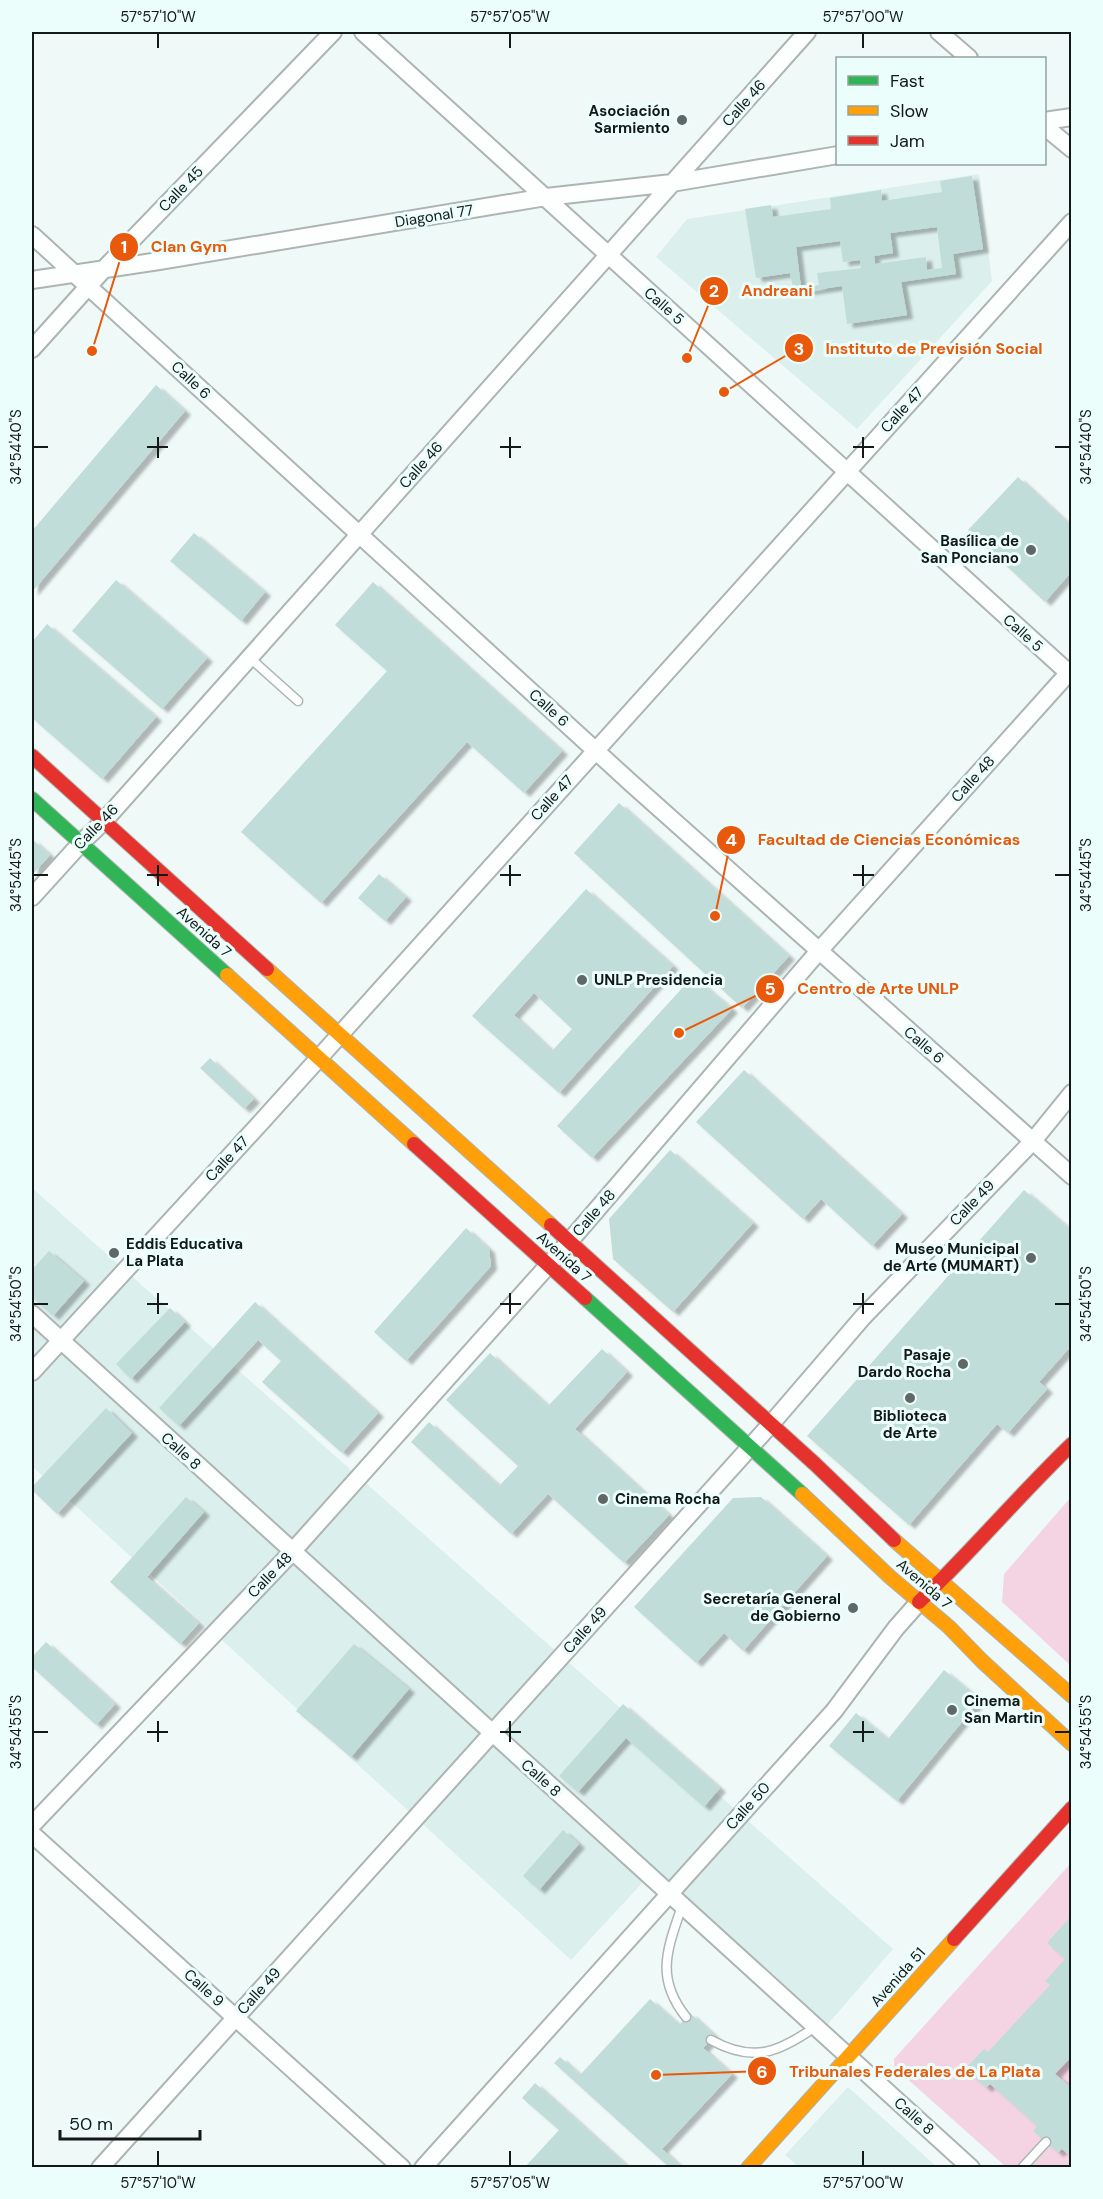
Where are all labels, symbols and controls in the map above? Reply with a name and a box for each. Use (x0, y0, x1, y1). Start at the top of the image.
text: 57°57'10"W (120, 7, 196, 27)
text: 57°57'05"W (470, 7, 550, 27)
text: 57°57'00"W (822, 7, 904, 27)
legend (836, 57, 1046, 165)
text: Fast (890, 69, 925, 93)
street label: Calle 46 (718, 75, 770, 131)
text: Slow (890, 99, 929, 123)
place label: Asociación Sarmiento (589, 101, 670, 138)
marker: Asociación Sarmiento (675, 113, 689, 127)
text: Jam (890, 129, 925, 153)
street label: Calle 45 (154, 162, 208, 216)
street label: Diagonal 77 (393, 200, 475, 232)
callout: Clan Gym (109, 230, 239, 264)
text: 1 (121, 235, 127, 259)
text: Clan Gym (151, 236, 227, 257)
callout: Andreani (699, 274, 825, 308)
text: 2 (709, 279, 719, 303)
text: Andreani (741, 280, 813, 301)
street label: Calle 5 (640, 283, 688, 329)
callout: Instituto de Previsión Social (784, 331, 1055, 365)
text: 3 (794, 337, 804, 361)
text: Instituto de Previsión Social (825, 338, 1043, 359)
street label: Calle 6 (167, 356, 215, 404)
street label: Calle 47 (876, 383, 928, 437)
text: 34°54'40"S (6, 409, 26, 485)
text: 34°54'40"S (1076, 409, 1096, 485)
street label: Calle 46 (395, 437, 447, 493)
place label: Basílica de San Ponciano (921, 531, 1019, 568)
marker: Basílica de San Ponciano (1024, 543, 1038, 557)
street label: Calle 5 (999, 610, 1047, 656)
street label: Calle 6 (525, 685, 573, 731)
street label: Calle 48 (947, 751, 999, 807)
street label: Calle 47 (526, 771, 578, 825)
street label: Calle 46 (69, 800, 123, 854)
callout: Facultad de Ciencias Económicas (716, 823, 1033, 857)
text: 4 (725, 828, 737, 852)
text: Facultad de Ciencias Económicas (758, 829, 1020, 850)
text: 34°54'45"S (6, 838, 26, 912)
text: 34°54'45"S (1076, 838, 1096, 912)
street label: Avenida 7 (172, 902, 236, 962)
place label: UNLP Presidencia (594, 970, 723, 990)
callout: Centro de Arte UNLP (755, 972, 971, 1006)
marker: UNLP Presidencia (575, 973, 589, 987)
text: 5 (764, 977, 776, 1001)
text: Centro de Arte UNLP (797, 978, 959, 999)
street label: Calle 6 (899, 1022, 949, 1068)
street label: Calle 47 (201, 1132, 253, 1186)
street label: Calle 49 (945, 1176, 999, 1230)
street label: Calle 48 (568, 1185, 620, 1241)
street label: Avenida 7 (532, 1227, 596, 1287)
place label: Eddis Educativa La Plata (126, 1234, 243, 1271)
place label: Museo Municipal de Arte (MUMART) (883, 1239, 1019, 1276)
marker: Eddis Educativa La Plata (107, 1246, 121, 1260)
marker: Museo Municipal de Arte (MUMART) (1024, 1251, 1038, 1265)
text: 34°54'50"S (6, 1266, 26, 1342)
text: 34°54'50"S (1076, 1266, 1096, 1342)
place label: Pasaje Dardo Rocha (858, 1345, 951, 1382)
marker: Pasaje Dardo Rocha (956, 1357, 970, 1371)
marker: Biblioteca de Arte (903, 1391, 917, 1405)
place label: Biblioteca de Arte (873, 1406, 947, 1443)
street label: Calle 8 (157, 1428, 205, 1474)
place label: Cinema Rocha (615, 1489, 720, 1509)
marker: Cinema Rocha (596, 1492, 610, 1506)
street label: Calle 48 (243, 1548, 297, 1602)
street label: Avenida 7 (892, 1554, 956, 1614)
place label: Secretaría General de Gobierno (703, 1589, 841, 1626)
marker: Secretaría General de Gobierno (846, 1601, 860, 1615)
street label: Calle 49 (559, 1602, 611, 1658)
place label: Cinema San Martin (964, 1691, 1043, 1728)
text: 34°54'55"S (6, 1694, 26, 1769)
text: 34°54'55"S (1076, 1694, 1096, 1769)
marker: Cinema San Martin (945, 1703, 959, 1717)
street label: Calle 8 (517, 1755, 565, 1801)
street label: Calle 50 (721, 1778, 775, 1834)
street label: Avenida 51 (866, 1943, 930, 2011)
street label: Calle 49 (233, 1963, 285, 2019)
street label: Calle 9 (180, 1965, 228, 2011)
callout: Tribunales Federales de La Plata (747, 2054, 1052, 2088)
text: 6 (756, 2060, 768, 2084)
text: Tribunales Federales de La Plata (789, 2061, 1041, 2082)
street label: Calle 8 (890, 2093, 938, 2139)
scale bar (60, 2103, 200, 2141)
text: 50 m (69, 2112, 113, 2136)
text: 57°57'10"W (120, 2173, 196, 2193)
text: 57°57'05"W (470, 2173, 550, 2193)
text: 57°57'00"W (822, 2173, 904, 2193)

